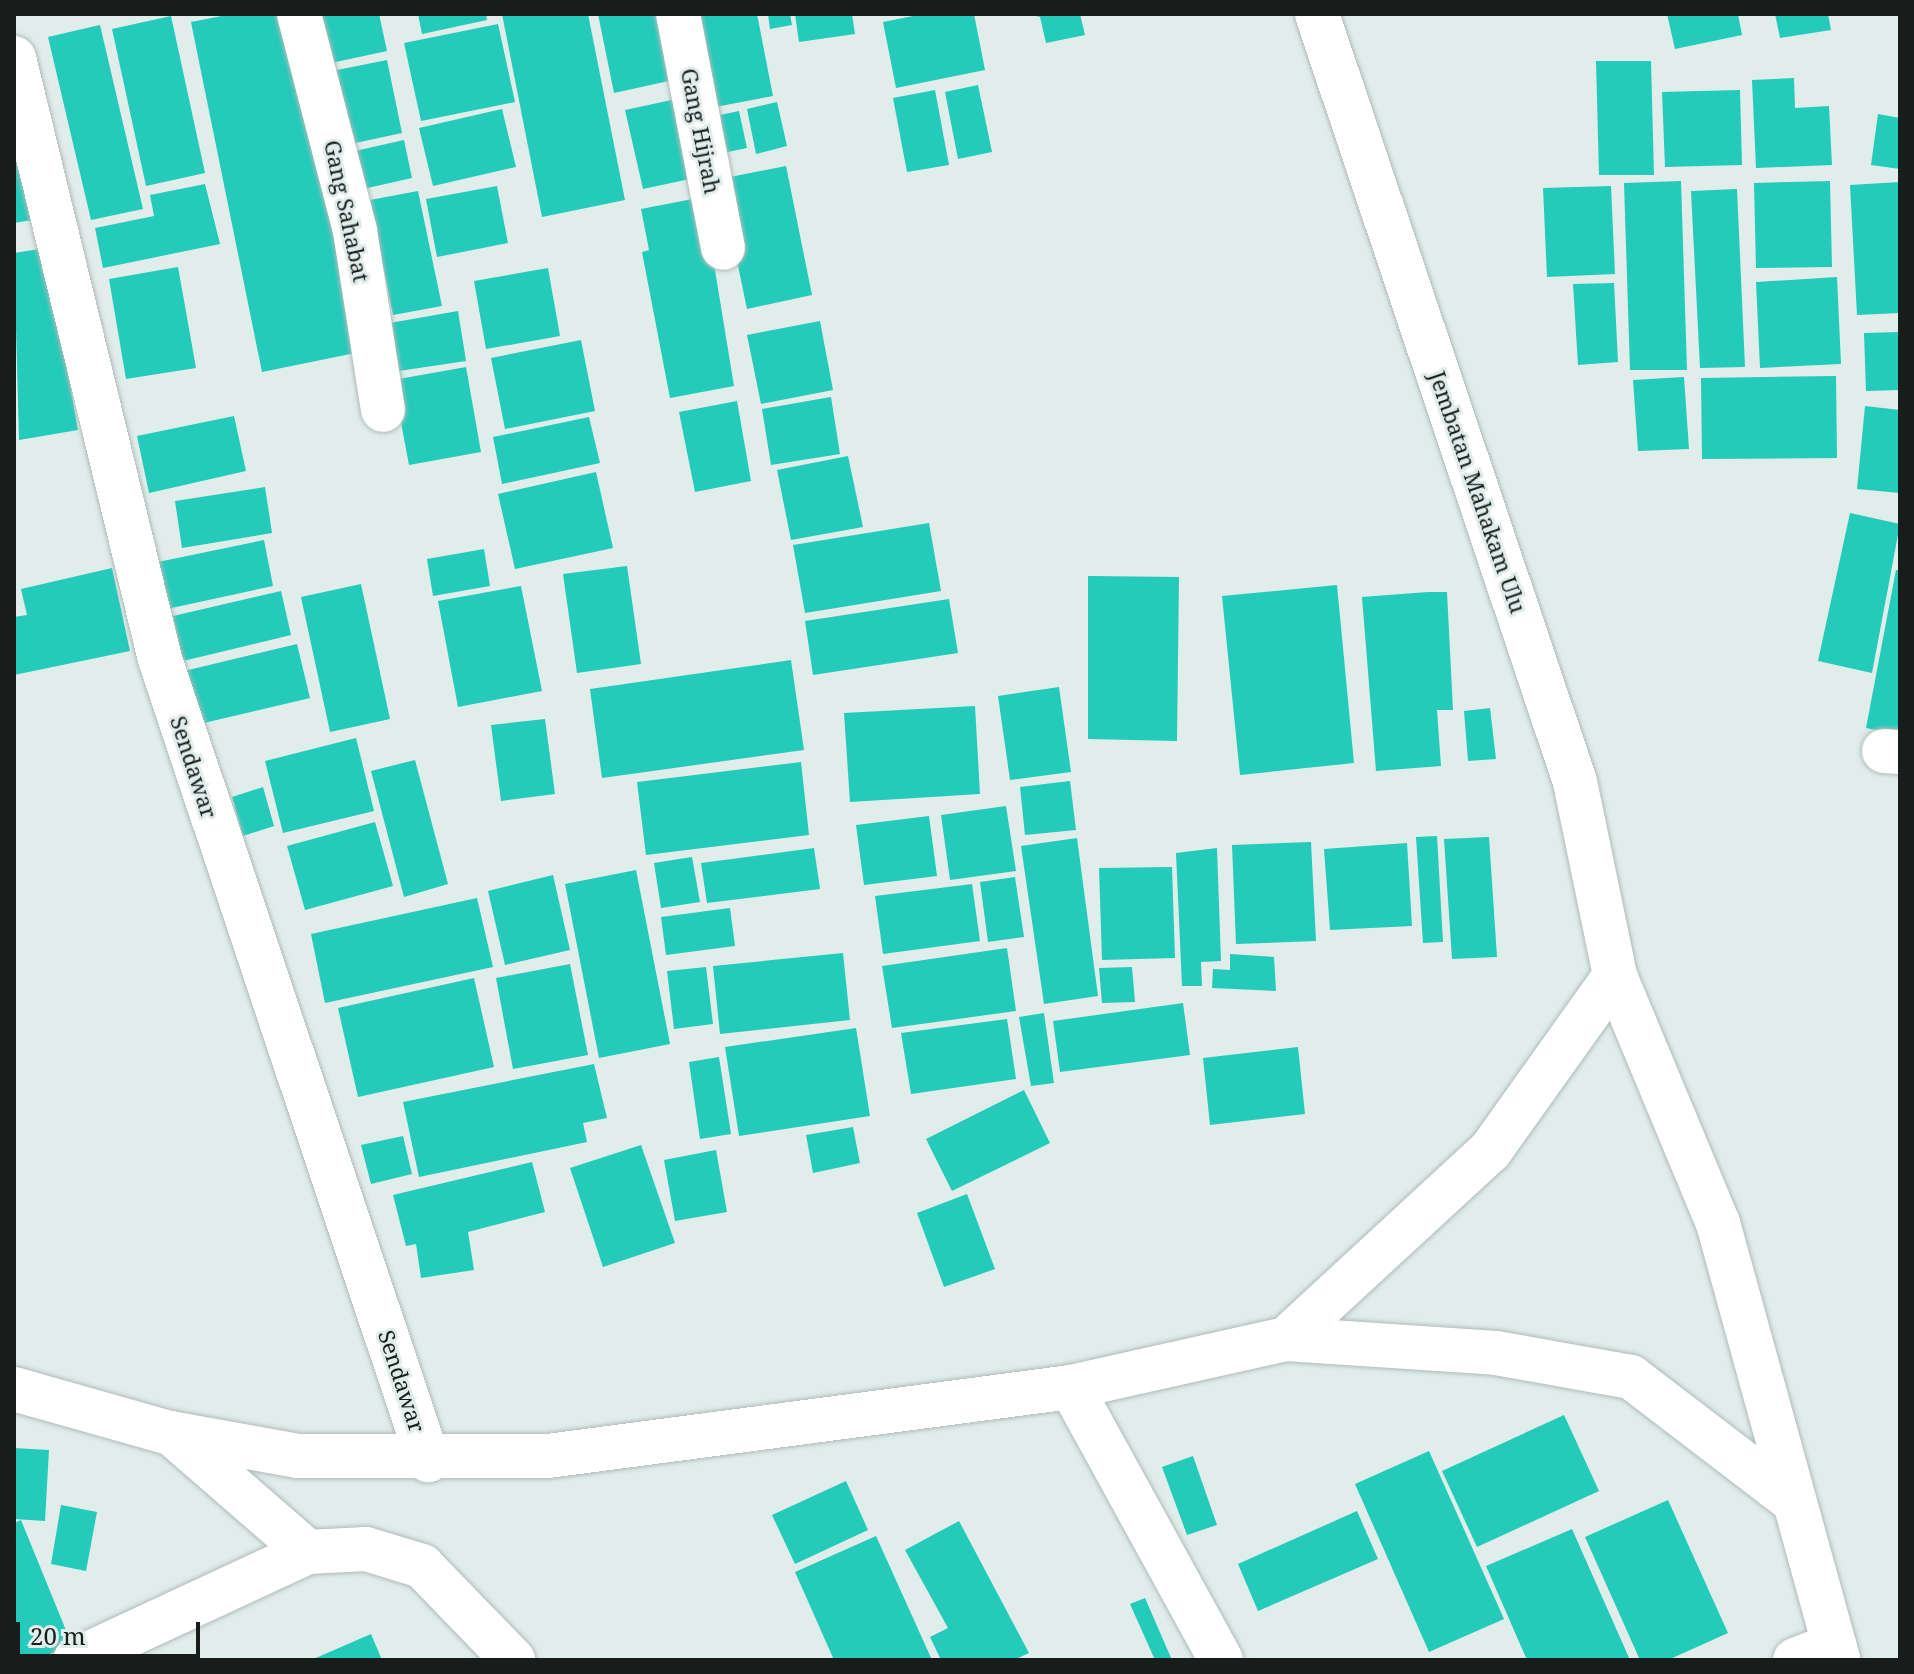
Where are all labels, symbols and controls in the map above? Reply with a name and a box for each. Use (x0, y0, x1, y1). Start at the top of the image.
street label: Gang Hijrah (676, 66, 726, 196)
street label: Gang Sahabat (319, 138, 375, 284)
street label: Jembatan Mahakam Ulu (1424, 368, 1532, 616)
street label: Sendawar (165, 713, 223, 821)
street label: Sendawar (373, 1327, 431, 1435)
scale bar (20, 1606, 204, 1656)
text: 20 m (30, 1619, 86, 1652)

